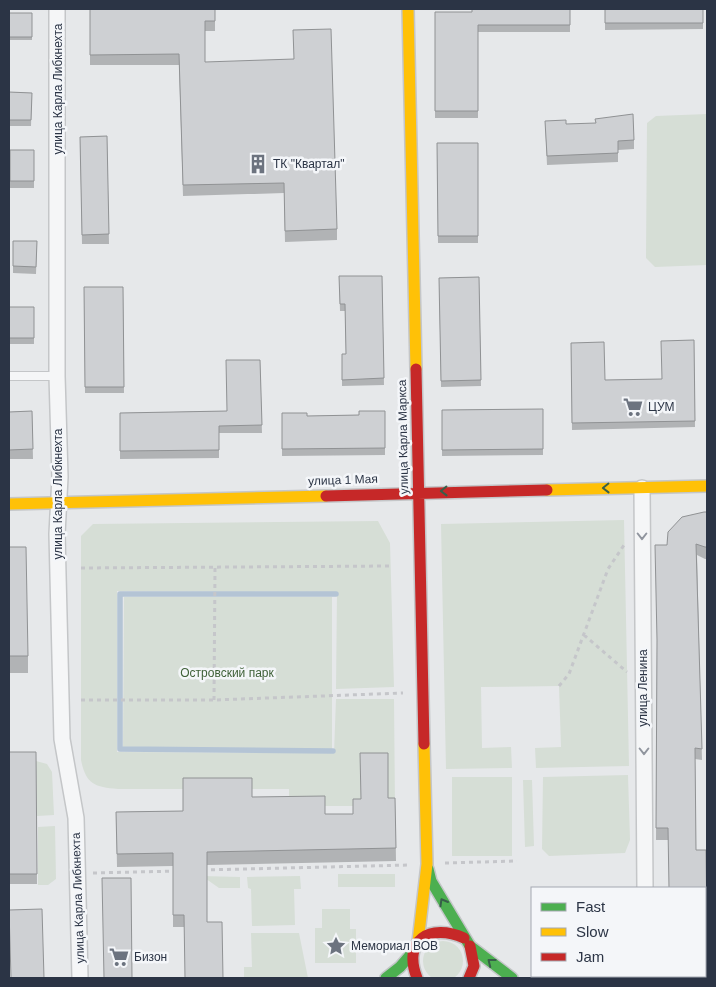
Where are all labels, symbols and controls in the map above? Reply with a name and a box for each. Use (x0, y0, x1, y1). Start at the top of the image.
street label: улица Карла Либкнехта (51, 23, 65, 154)
building icon: ТК "Квартал" (247, 153, 269, 175)
place label: ТК "Квартал" (273, 157, 345, 171)
street label: улица Карла Маркса (395, 379, 411, 495)
supermarket icon: ЦУМ (622, 396, 644, 418)
place label: ЦУМ (648, 400, 675, 414)
street label: улица Карла Либкнехта (51, 428, 65, 559)
street label: улица 1 Мая (308, 472, 378, 488)
one-way arrow (602, 483, 610, 493)
one-way arrow (439, 486, 447, 496)
one-way arrow (637, 533, 647, 541)
street label: улица Ленина (636, 649, 650, 727)
park label: Островский парк (180, 666, 274, 680)
one-way arrow (639, 748, 649, 756)
street label: улица Карла Либкнехта (69, 832, 87, 964)
legend (531, 887, 706, 977)
one-way arrow (439, 898, 449, 907)
text: Fast (576, 898, 606, 915)
text: Slow (576, 923, 609, 940)
place icon: Мемориал ВОВ (325, 935, 347, 957)
place label: Мемориал ВОВ (351, 939, 438, 953)
supermarket icon: Бизон (108, 946, 130, 968)
text: Jam (576, 948, 604, 965)
place label: Бизон (134, 950, 167, 964)
one-way arrow (488, 959, 497, 967)

